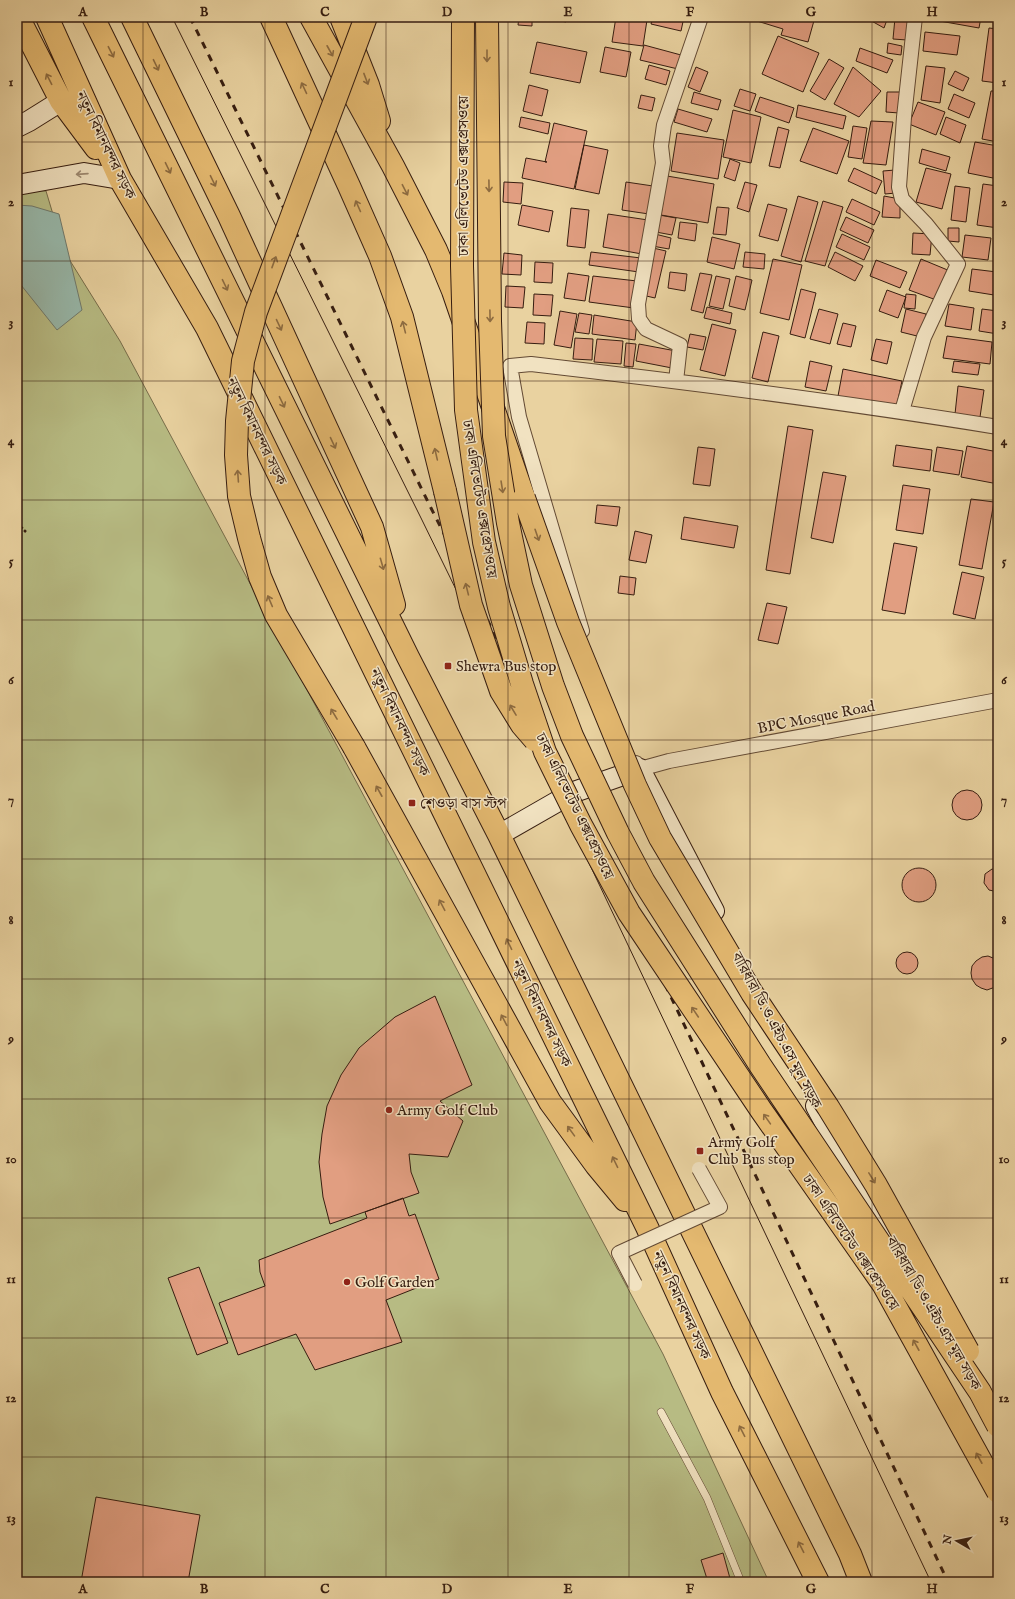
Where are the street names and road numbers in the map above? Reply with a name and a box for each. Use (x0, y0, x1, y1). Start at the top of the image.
street label: নতুন বিমানবন্দর সড়ক (71, 87, 140, 203)
street label: ঢাকা এলিভেটেড এক্সপ্রেসওয়ে (454, 95, 473, 257)
street label: নতুন বিমানবন্দর সড়ক (222, 373, 291, 489)
street label: ঢাকা এলিভেটেড এক্সপ্রেসওয়ে (457, 418, 502, 581)
street label: নতুন বিমানবন্দর সড়ক (365, 664, 434, 780)
street label: BPC Mosque Road (756, 697, 877, 738)
street label: ঢাকা এলিভেটেড এক্সপ্রেসওয়ে (530, 729, 619, 883)
street label: বারিধারা ডি.ও.এইচ.এস মূল সড়ক (727, 948, 826, 1112)
street label: নতুন বিমানবন্দর সড়ক (507, 955, 576, 1071)
street label: ঢাকা এলিভেটেড এক্সপ্রেসওয়ে (797, 1170, 904, 1315)
street label: বারিধারা ডি.ও.এইচ.এস মূল সড়ক (881, 1232, 986, 1394)
street label: নতুন বিমানবন্দর সড়ক (648, 1247, 715, 1363)

